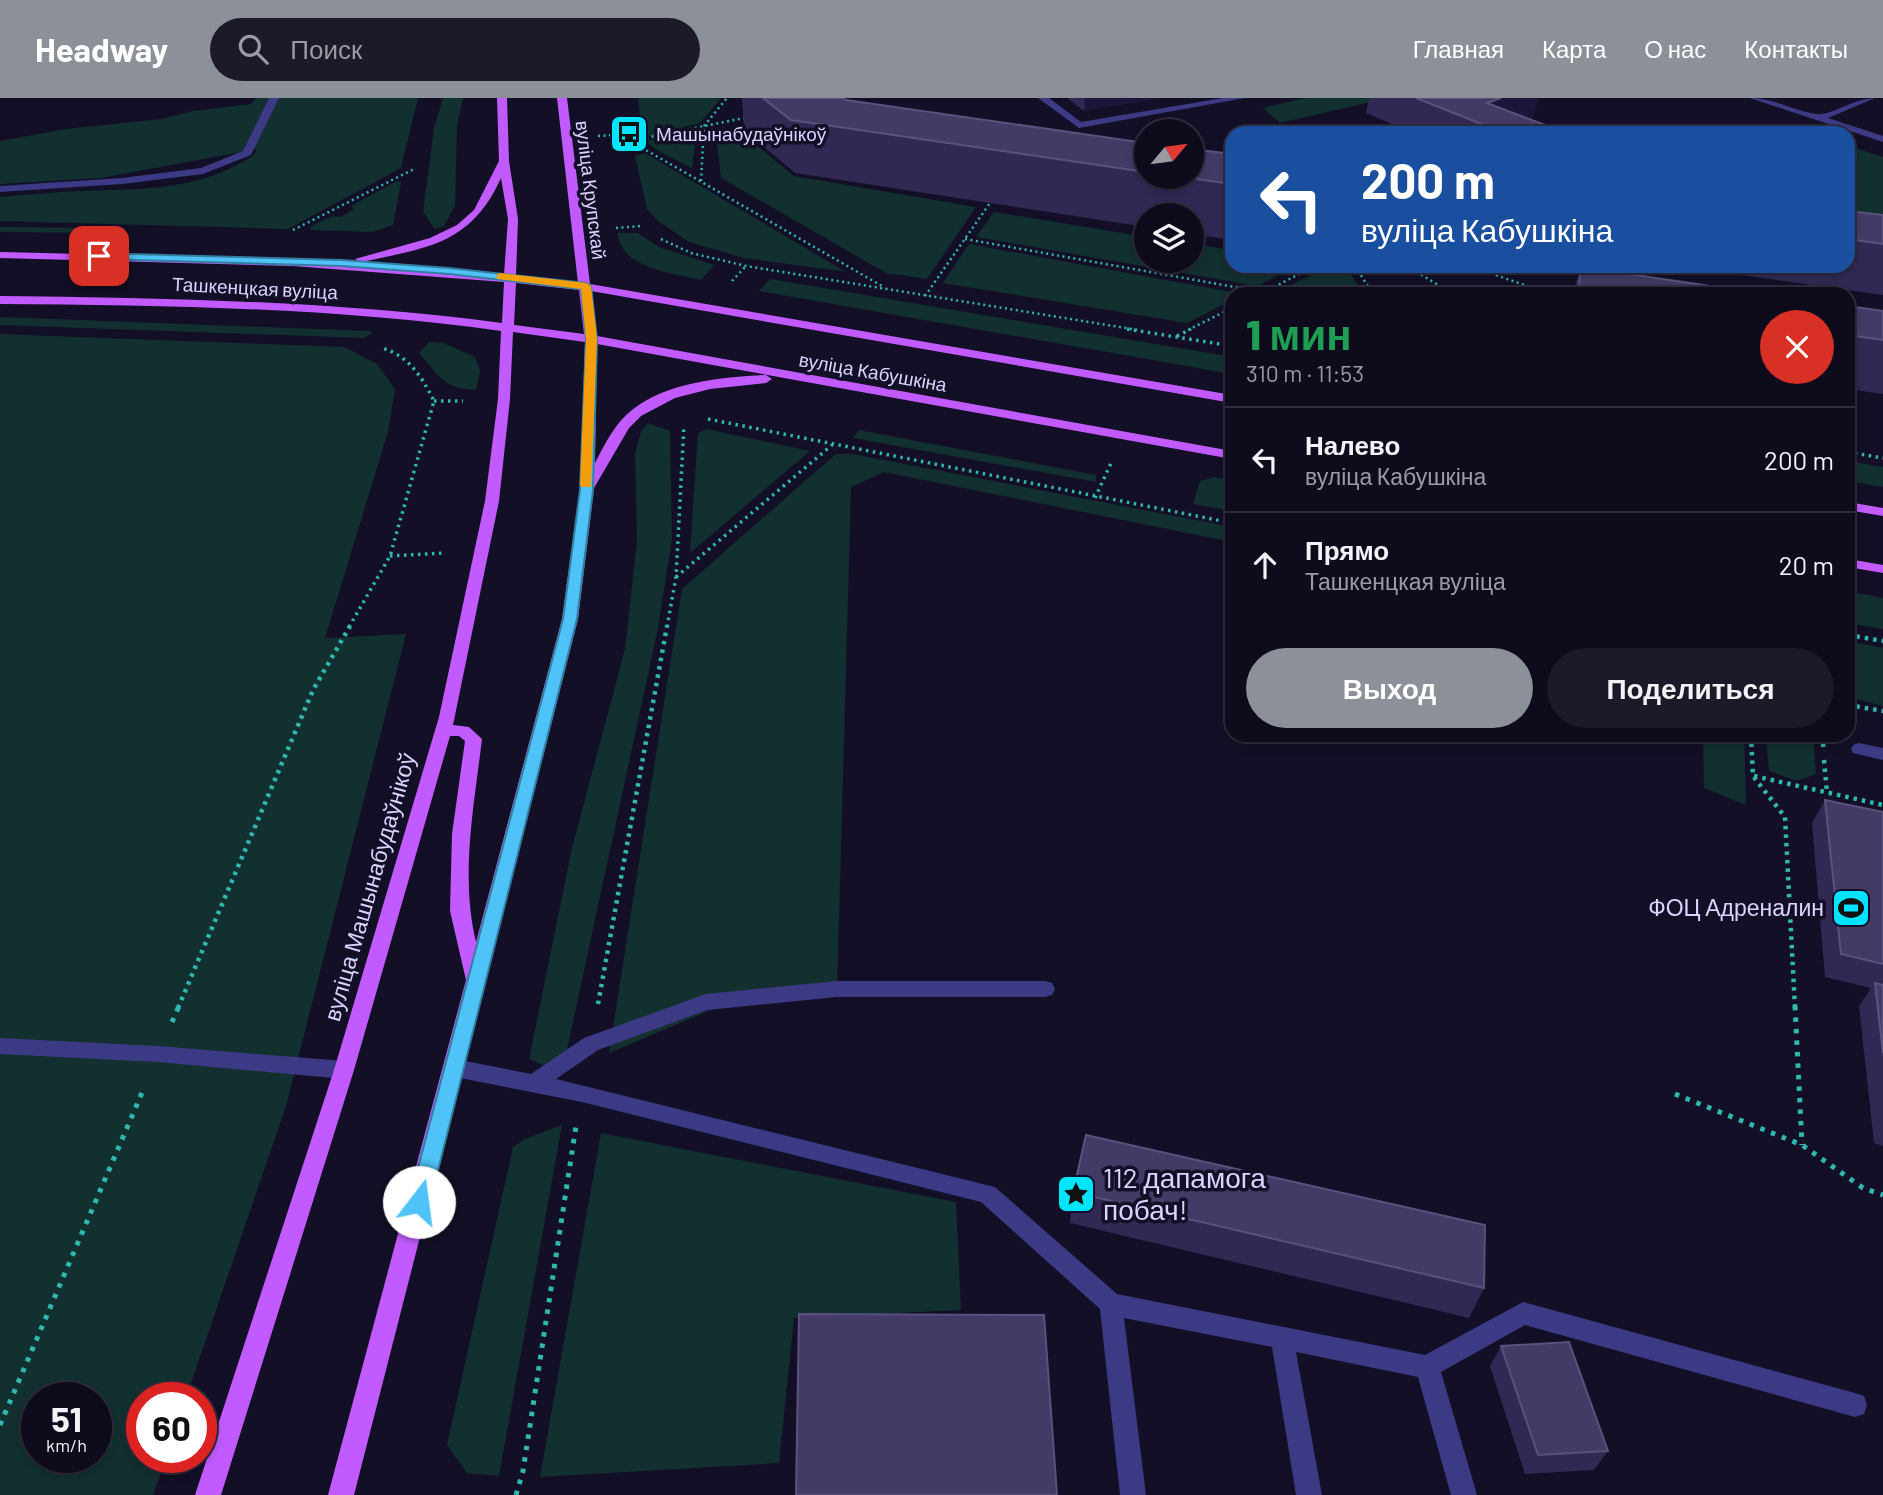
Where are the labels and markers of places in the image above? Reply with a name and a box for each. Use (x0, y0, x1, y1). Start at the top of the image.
bus stop icon: Машынабудаўнікоў (608, 113, 650, 155)
place label: Машынабудаўнікоў (656, 122, 827, 145)
pin (69, 226, 129, 286)
sports icon: ФОЦ Адреналин (1830, 887, 1872, 929)
place label: ФОЦ Адреналин (1648, 893, 1824, 921)
place label: 112 дапамога побач! (1103, 1160, 1266, 1226)
place icon: 112 дапамога побач! (1055, 1173, 1097, 1215)

